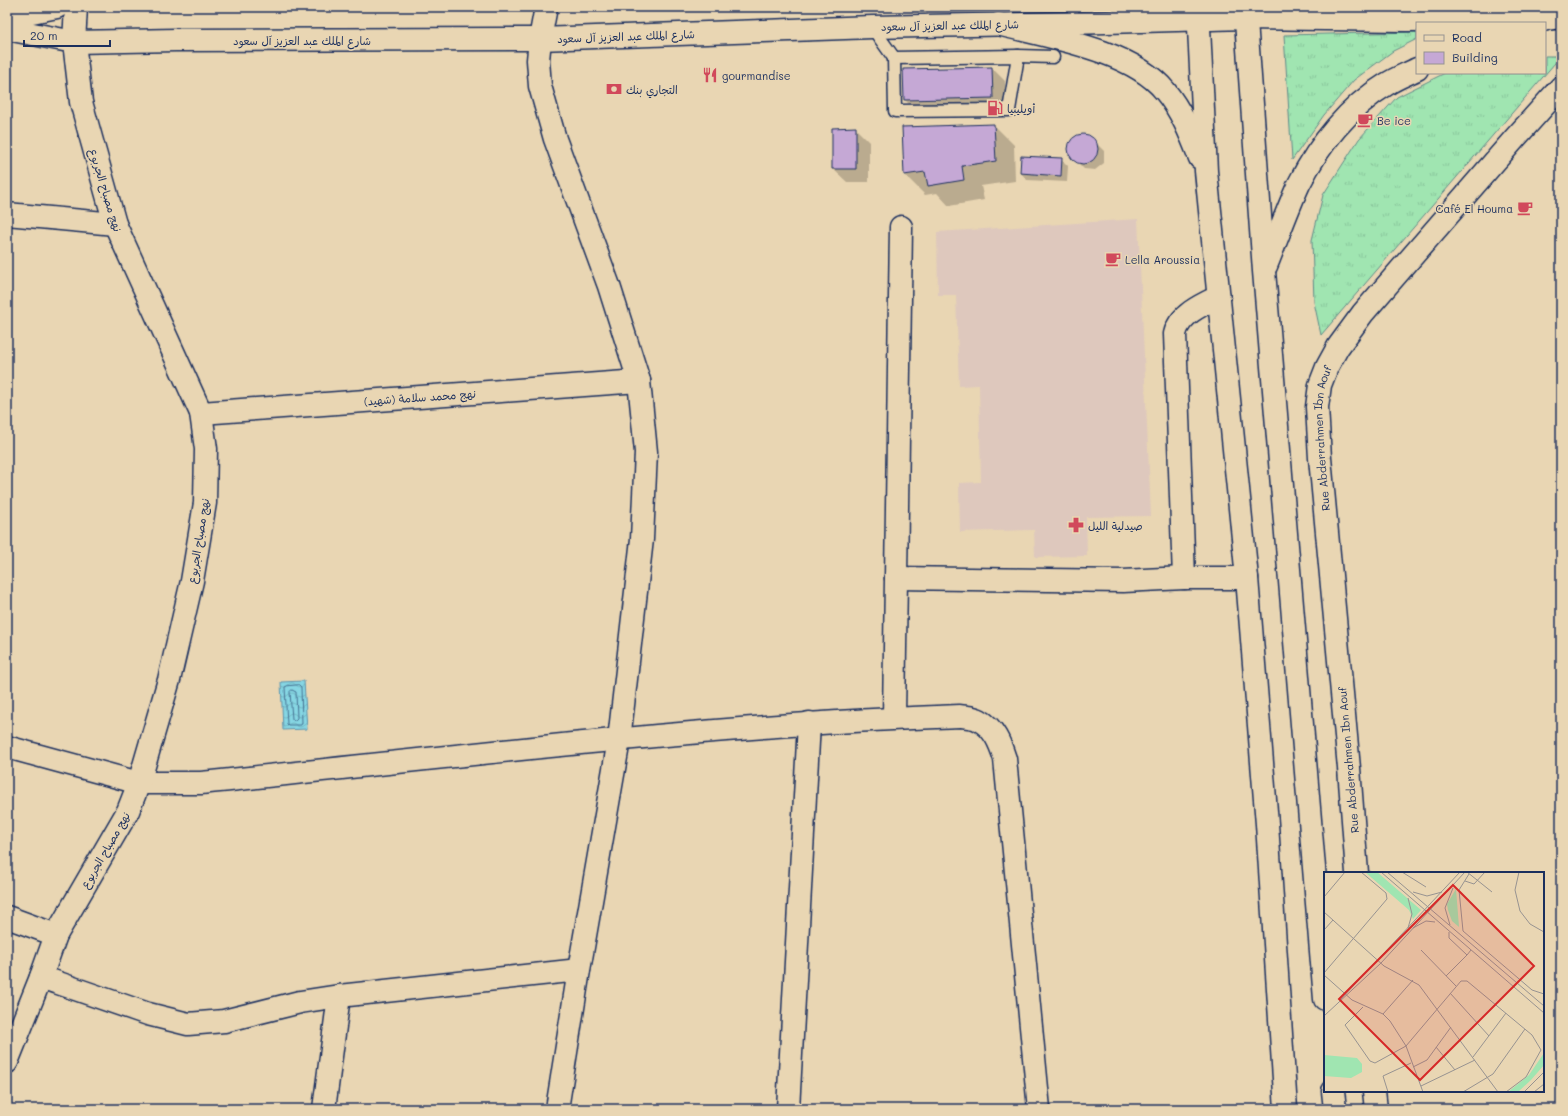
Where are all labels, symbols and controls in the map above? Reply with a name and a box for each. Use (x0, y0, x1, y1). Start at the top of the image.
street label: شارع الملك عبد العزيز آل سعود (881, 16, 1019, 36)
scale bar (24, 22, 110, 48)
legend (1416, 22, 1546, 74)
street label: شارع الملك عبد العزيز آل سعود (557, 26, 695, 48)
text: 20 m (30, 27, 58, 43)
text: Road (1452, 29, 1482, 45)
street label: شارع الملك عبد العزيز آل سعود (233, 33, 371, 50)
text: Building (1452, 49, 1498, 65)
restaurant icon: gourmandise (701, 66, 719, 84)
place label: gourmandise (722, 68, 791, 83)
bank icon: التجاري بنك (605, 80, 623, 98)
place label: التجاري بنك (626, 82, 678, 99)
fuel station icon: أويليبيا (986, 99, 1004, 117)
place label: أويليبيا (1007, 101, 1035, 117)
cafe icon: Be ice (1356, 111, 1374, 129)
place label: Be ice (1377, 113, 1411, 128)
street label: نهج مصباح الجربوع (84, 147, 126, 234)
cafe icon: Café El Houma (1516, 199, 1534, 217)
place label: Café El Houma (1436, 201, 1513, 216)
cafe icon: Lella Aroussia (1104, 250, 1122, 268)
place label: Lella Aroussia (1125, 252, 1200, 267)
street label: Rue Abderrahmen Ibn Aouf (1309, 362, 1335, 512)
street label: نهج محمد سلامة (شهيد) (363, 386, 477, 409)
street label: نهج مصباح الجربوع (184, 497, 214, 585)
pharmacy icon: صيدلية الليل (1067, 516, 1085, 534)
place label: صيدلية الليل (1088, 518, 1143, 533)
street label: Rue Abderrahmen Ibn Aouf (1334, 685, 1362, 834)
street label: نهج مصباح الجربوع (77, 809, 135, 892)
inset map (1324, 872, 1544, 1092)

